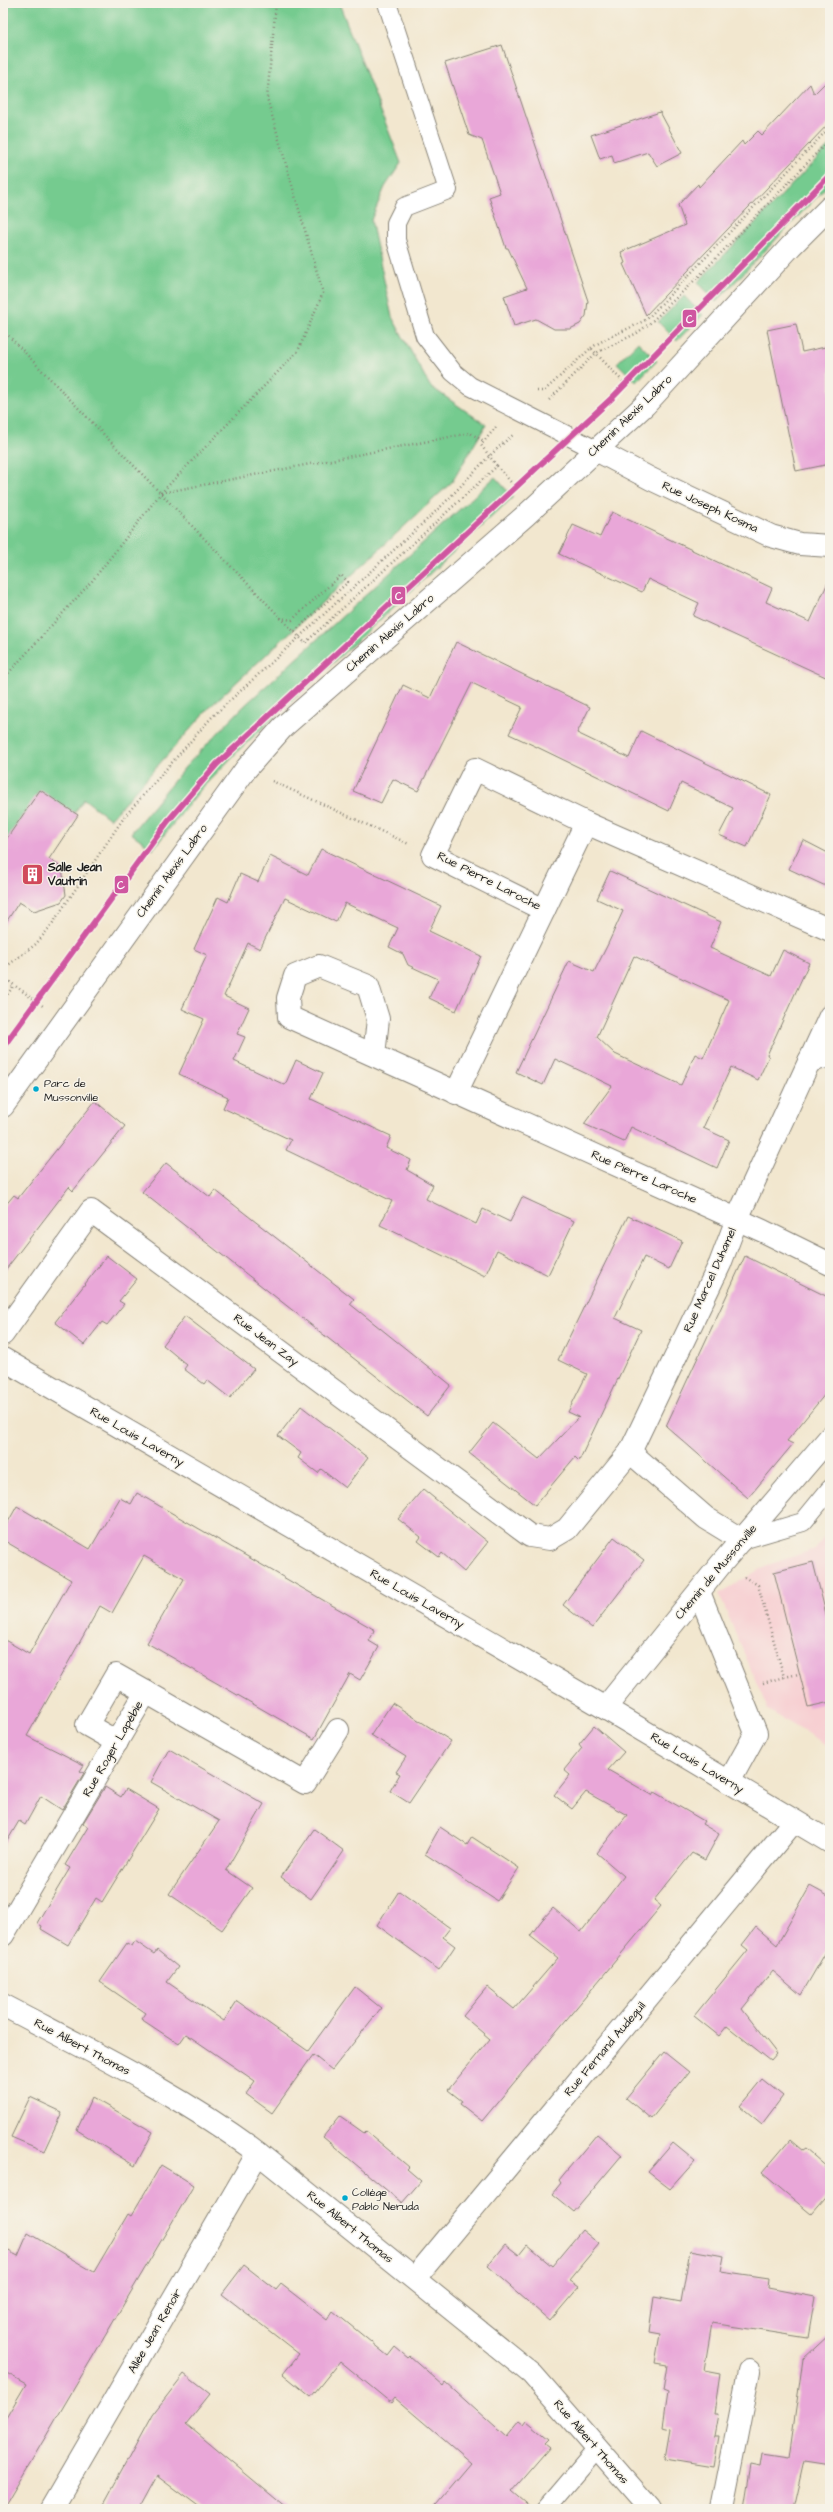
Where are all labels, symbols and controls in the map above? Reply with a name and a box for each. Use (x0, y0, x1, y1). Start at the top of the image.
line badge: C (682, 309, 697, 328)
text: C (686, 312, 694, 327)
street label: Chemin Alexis Labro (584, 371, 676, 461)
street label: Rue Joseph Kosma (659, 477, 761, 537)
line badge: C (391, 586, 406, 605)
street label: Chemin Alexis Labro (343, 591, 437, 675)
street label: Chemin Alexis Labro (132, 821, 212, 921)
street label: Rue Pierre Laroche (434, 847, 544, 915)
place label: Salle Jean Vautrin (47, 859, 102, 890)
building icon: Salle Jean Vautrin (20, 861, 46, 887)
line badge: C (114, 875, 129, 894)
text: C (117, 878, 125, 893)
place label: Parc de Mussonville (44, 1076, 98, 1105)
marker: Parc de Mussonville (31, 1084, 41, 1094)
street label: Rue Pierre Laroche (588, 1146, 700, 1208)
street label: Rue Marcel Duhamel (679, 1225, 741, 1335)
street label: Rue Jean Zay (229, 1310, 303, 1371)
street label: Rue Louis Laverny (86, 1403, 188, 1472)
street label: Chemin de Mussonville (671, 1520, 761, 1623)
street label: Rue Louis Laverny (366, 1565, 468, 1634)
street label: Rue Roger Lapébie (79, 1698, 148, 1801)
street label: Rue Louis Laverny (647, 1728, 747, 1799)
street label: Rue Fernand Audeguil (560, 1998, 651, 2101)
street label: Rue Albert Thomas (31, 2014, 133, 2080)
place label: Collège Pablo Neruda (352, 2185, 419, 2214)
street label: Rue Albert Thomas (303, 2187, 397, 2267)
marker: Collège Pablo Neruda (340, 2193, 350, 2203)
street label: Allée Jean Renoir (124, 2285, 186, 2376)
street label: Rue Albert Thomas (550, 2396, 632, 2488)

